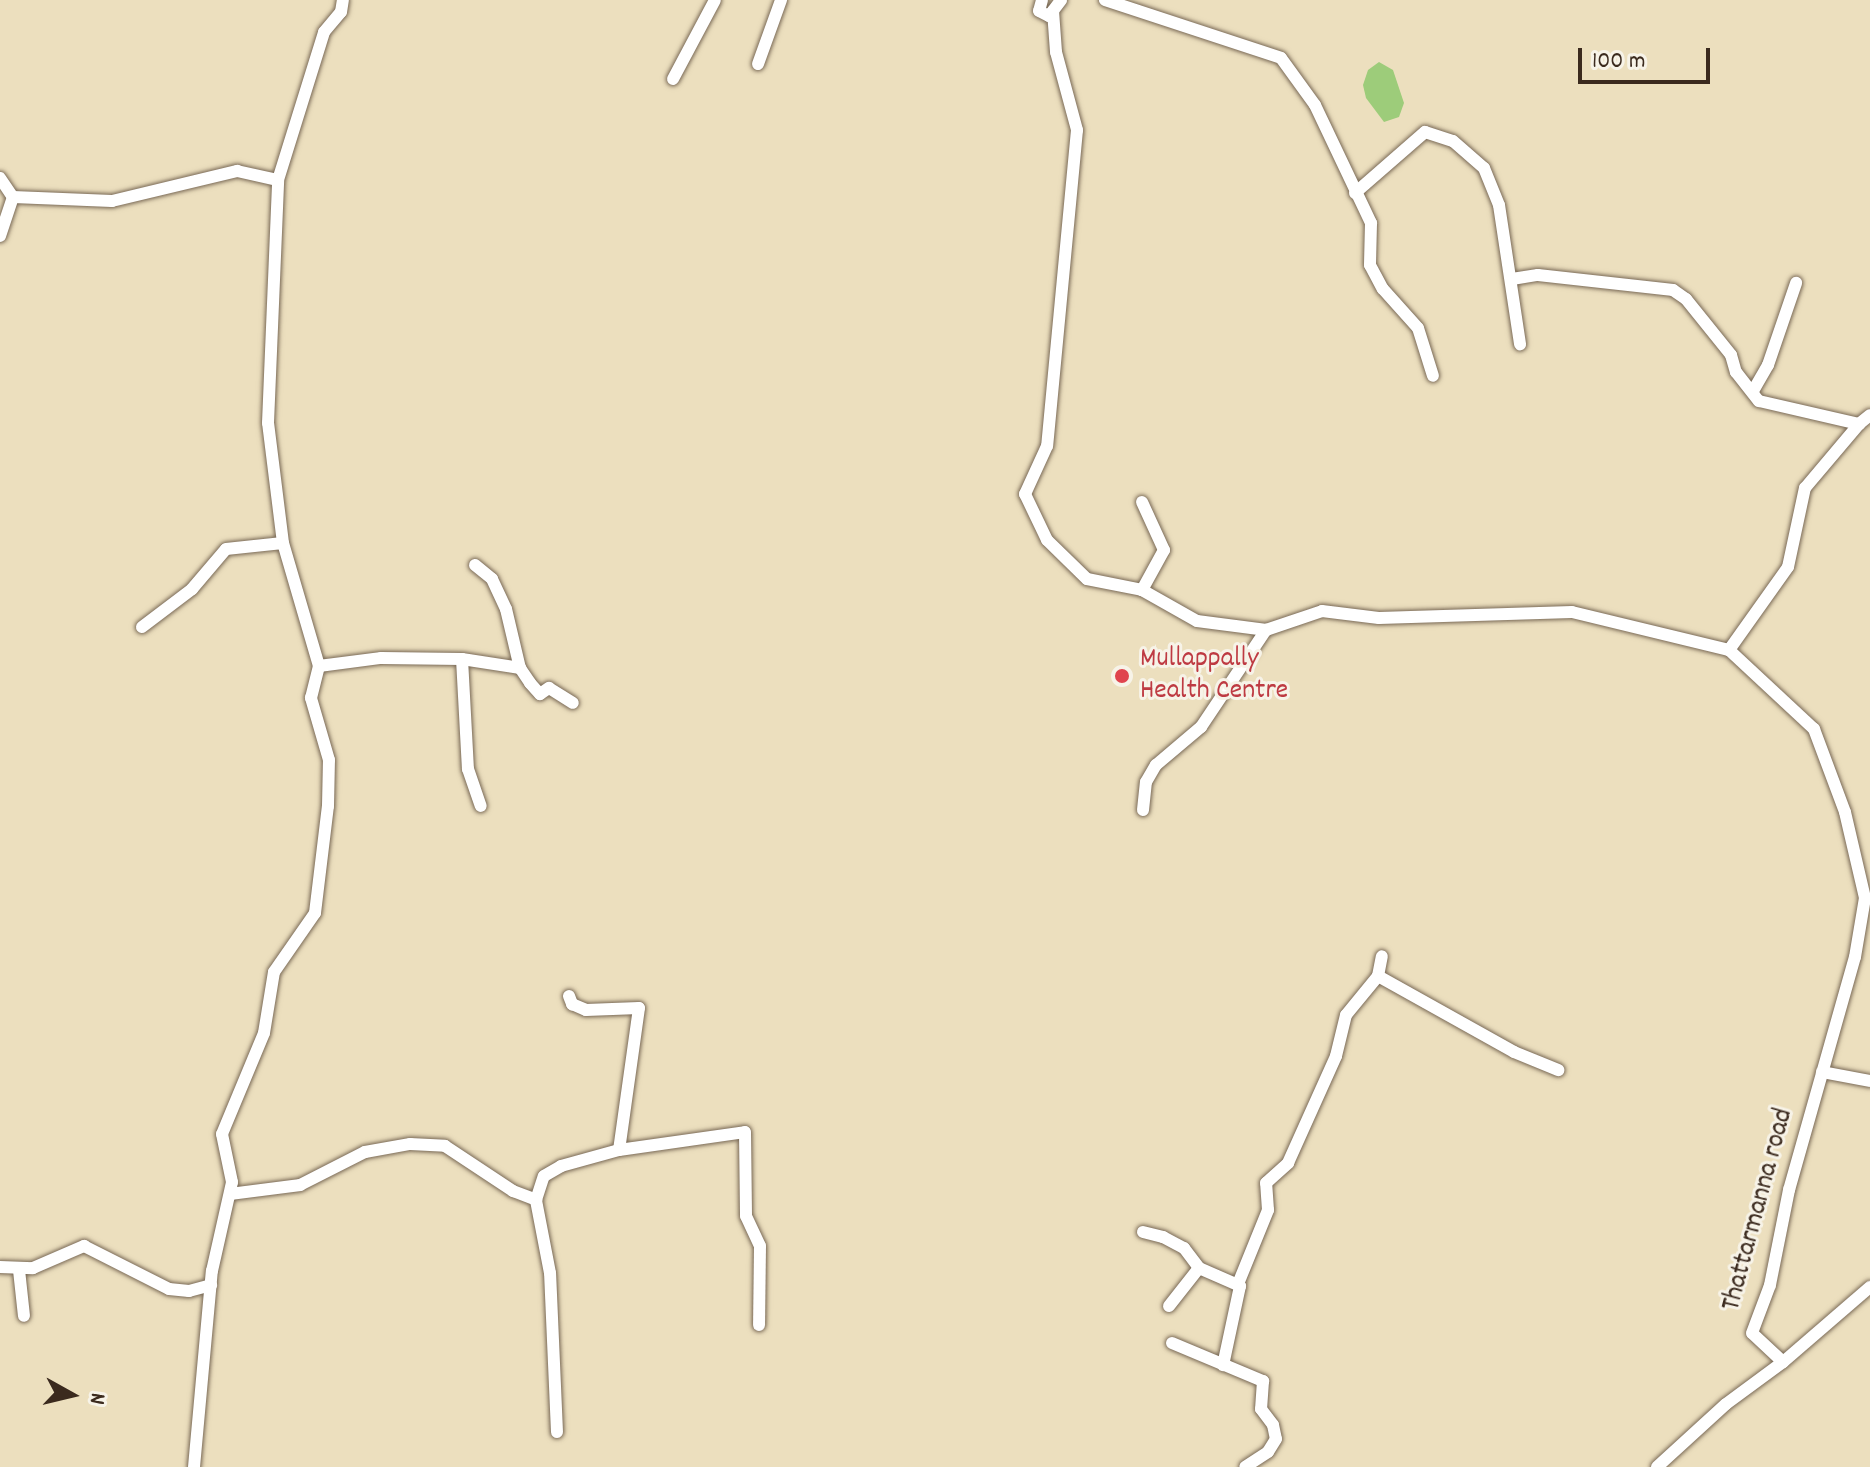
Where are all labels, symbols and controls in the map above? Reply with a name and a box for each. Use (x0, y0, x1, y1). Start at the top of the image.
scale bar (1582, 32, 1714, 82)
text: 100 m (1592, 45, 1645, 79)
place label: Mullappally Health Centre (1140, 643, 1288, 709)
marker: Mullappally Health Centre (1111, 665, 1133, 687)
street label: Thattarmanna road (1716, 1105, 1802, 1315)
north arrow (32, 1355, 112, 1435)
text: N (80, 1391, 112, 1406)

